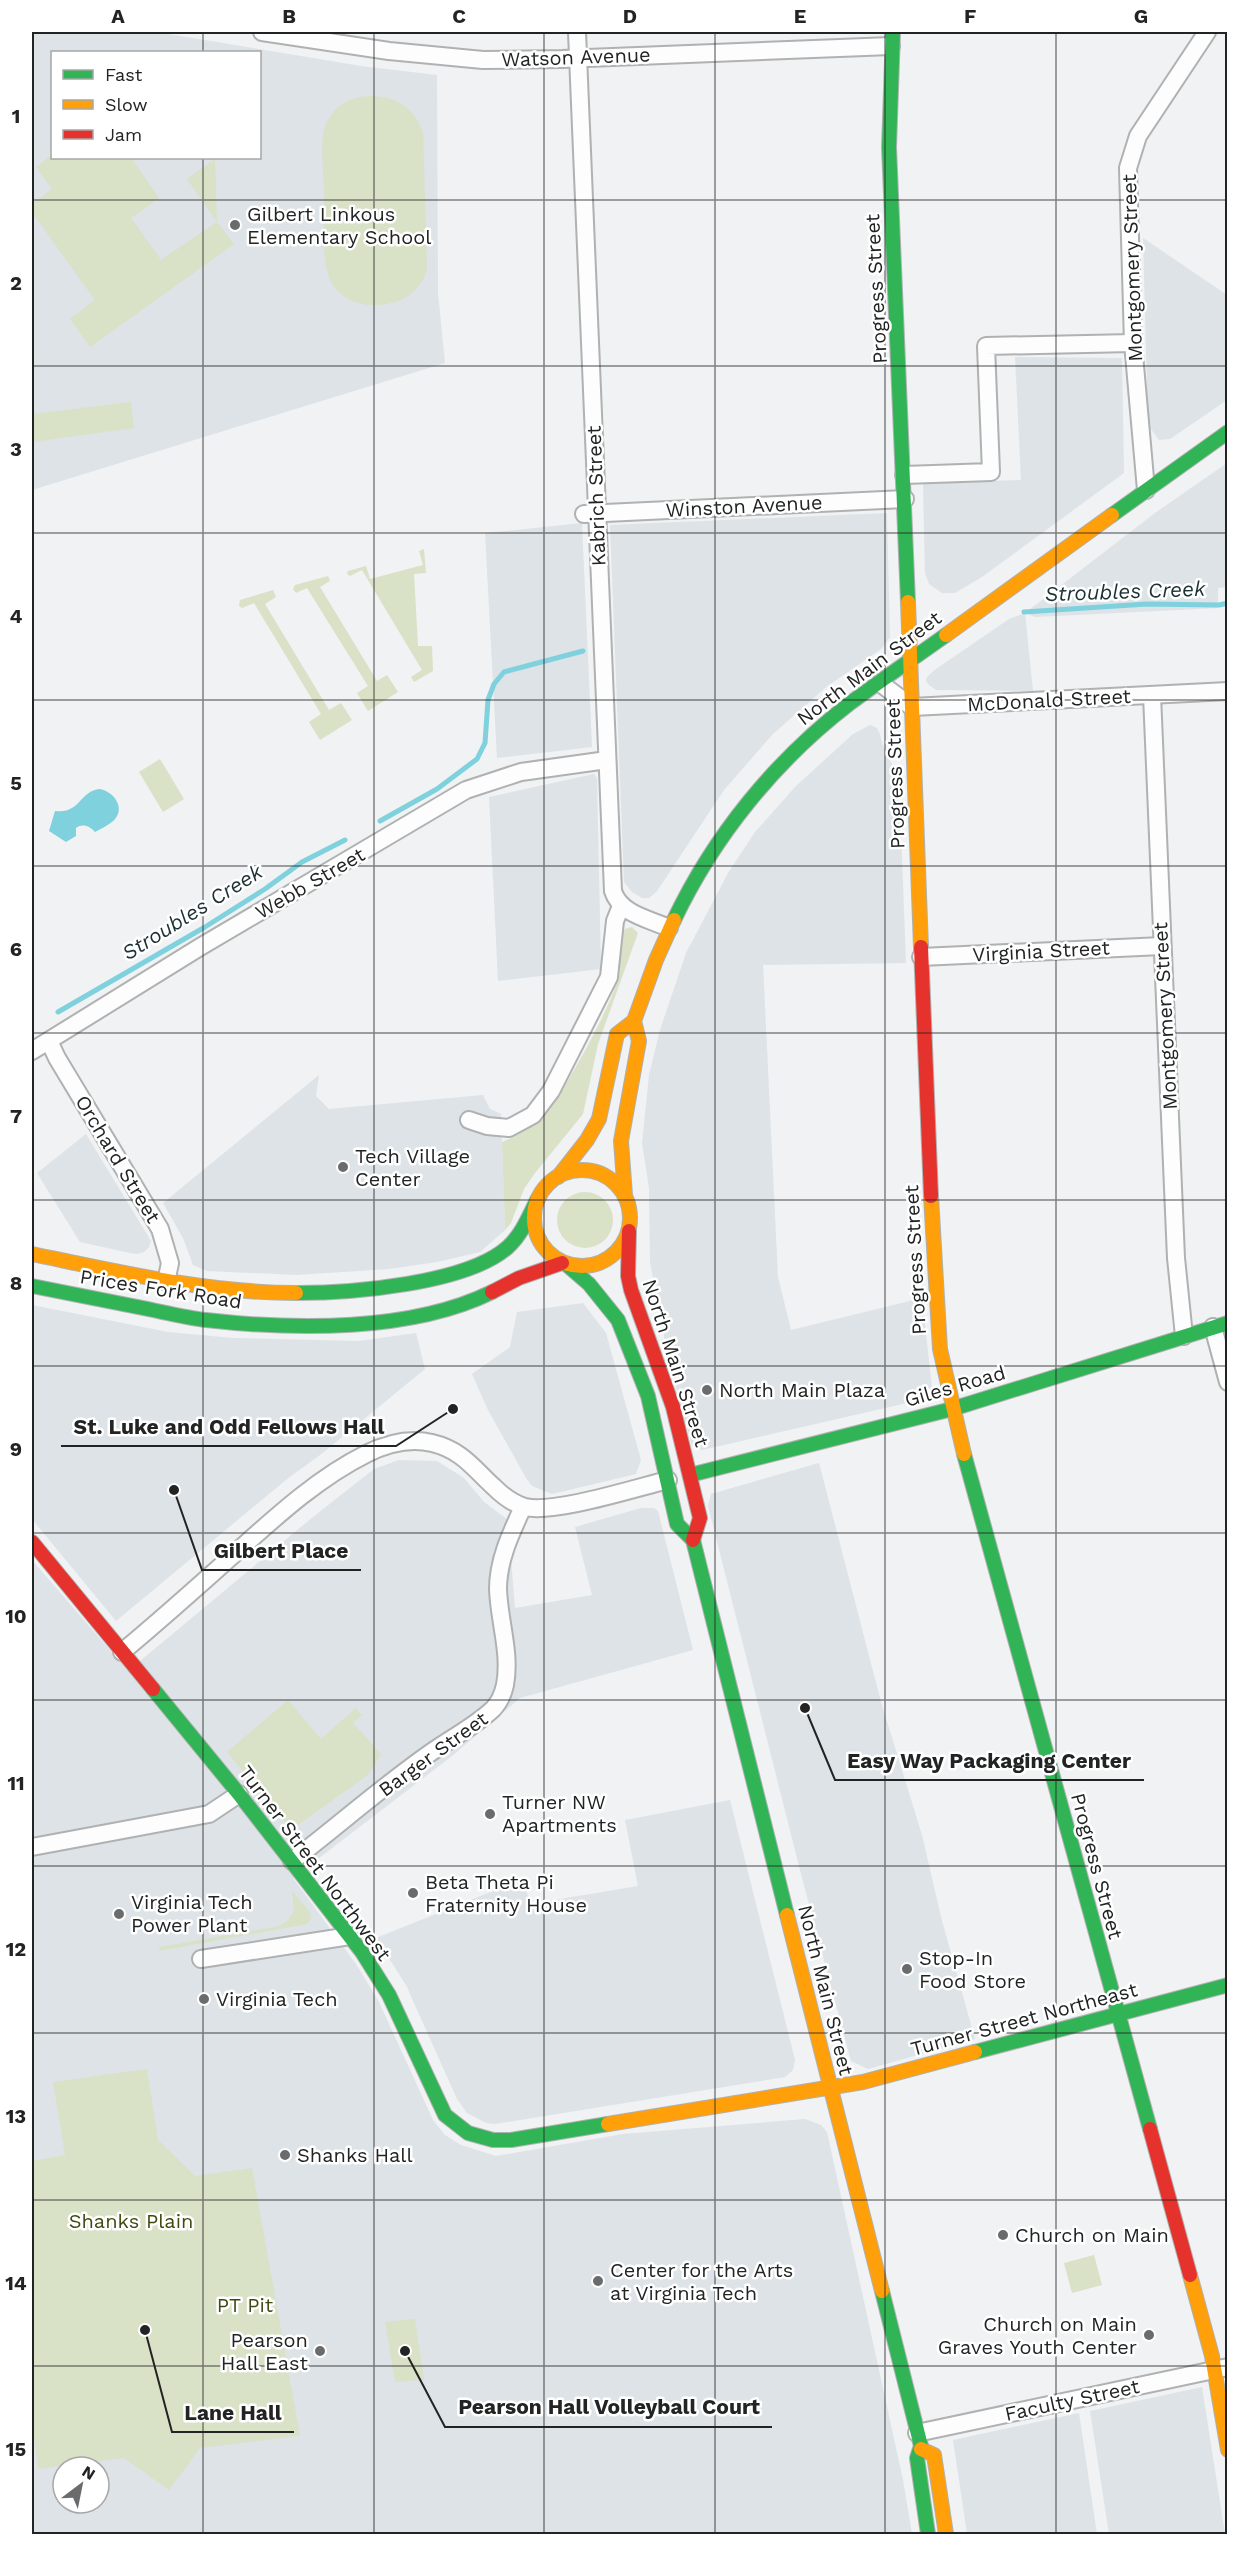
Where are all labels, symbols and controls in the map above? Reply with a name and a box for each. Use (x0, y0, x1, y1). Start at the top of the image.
text: A (111, 4, 125, 28)
text: B (282, 4, 296, 28)
text: C (452, 4, 466, 28)
text: D (623, 4, 637, 28)
text: E (794, 4, 806, 28)
text: F (964, 4, 976, 28)
text: G (1134, 4, 1148, 28)
street label: Watson Avenue (501, 42, 651, 72)
legend (51, 51, 261, 159)
text: Fast (105, 64, 143, 85)
text: Slow (105, 94, 148, 115)
text: 1 (12, 104, 20, 128)
text: Jam (105, 124, 142, 145)
street label: Montgomery Street (1117, 173, 1147, 362)
place label: Gilbert Linkous Elementary School (247, 202, 431, 249)
street label: Progress Street (860, 213, 892, 365)
marker: Gilbert Linkous Elementary School (228, 218, 242, 232)
text: 2 (10, 271, 22, 295)
street label: Kabrich Street (582, 425, 610, 567)
text: 3 (10, 437, 22, 461)
street label: Winston Avenue (665, 490, 823, 522)
water label: Stroubles Creek (1044, 576, 1206, 606)
text: 4 (10, 604, 23, 628)
street label: North Main Street (792, 605, 946, 730)
street label: McDonald Street (967, 684, 1132, 716)
street label: Progress Street (880, 698, 910, 849)
text: 5 (10, 771, 22, 795)
street label: Webb Street (251, 842, 369, 924)
water label: Stroubles Creek (117, 858, 267, 965)
street label: Montgomery Street (1148, 921, 1182, 1110)
street label: Virginia Street (972, 935, 1111, 967)
text: 6 (10, 937, 22, 961)
street label: Orchard Street (70, 1091, 166, 1228)
text: 7 (10, 1104, 22, 1128)
place label: Tech Village Center (355, 1144, 470, 1191)
marker: Tech Village Center (336, 1160, 350, 1174)
street label: Progress Street (899, 1184, 931, 1336)
street label: Prices Fork Road (78, 1264, 244, 1314)
text: 8 (10, 1271, 22, 1295)
street label: North Main Street (638, 1276, 715, 1450)
street label: Giles Road (902, 1360, 1008, 1412)
place label: North Main Plaza (719, 1378, 885, 1402)
marker: North Main Plaza (700, 1383, 714, 1397)
callout: St. Luke and Odd Fellows Hall (61, 1407, 396, 1446)
text: St. Luke and Odd Fellows Hall (74, 1414, 385, 1439)
text: 9 (10, 1437, 22, 1461)
callout: Gilbert Place (202, 1531, 361, 1570)
text: Gilbert Place (214, 1538, 348, 1563)
text: 10 (5, 1604, 27, 1628)
street label: Barger Street (374, 1706, 493, 1802)
callout: Easy Way Packaging Center (835, 1741, 1144, 1780)
text: Easy Way Packaging Center (847, 1748, 1131, 1773)
street label: Turner Street Northwest (234, 1761, 397, 1966)
text: 11 (7, 1771, 25, 1795)
place label: Turner NW Apartments (502, 1790, 617, 1837)
street label: Progress Street (1066, 1790, 1128, 1942)
marker: Turner NW Apartments (483, 1807, 497, 1821)
place label: Beta Theta Pi Fraternity House (425, 1870, 587, 1917)
marker: Beta Theta Pi Fraternity House (406, 1886, 420, 1900)
place label: Virginia Tech Power Plant (131, 1890, 253, 1937)
street label: North Main Street (793, 1902, 859, 2078)
marker: Virginia Tech Power Plant (112, 1907, 126, 1921)
text: 12 (6, 1937, 26, 1961)
place label: Stop-In Food Store (919, 1946, 1026, 1993)
marker: Stop-In Food Store (900, 1962, 914, 1976)
street label: Turner Street Northeast (908, 1977, 1140, 2061)
place label: Virginia Tech (216, 1987, 338, 2011)
marker: Virginia Tech (197, 1992, 211, 2006)
text: 13 (6, 2104, 26, 2128)
place label: Shanks Hall (297, 2143, 413, 2167)
marker: Shanks Hall (278, 2148, 292, 2162)
park label: Shanks Plain (69, 2209, 193, 2233)
place label: Church on Main (1015, 2223, 1169, 2247)
marker: Church on Main (996, 2228, 1010, 2242)
place label: Center for the Arts at Virginia Tech (610, 2258, 793, 2305)
text: 14 (5, 2271, 27, 2295)
marker: Center for the Arts at Virginia Tech (591, 2274, 605, 2288)
park label: PT Pit (217, 2293, 274, 2317)
place label: Church on Main Graves Youth Center (938, 2312, 1137, 2359)
place label: Pearson Hall East (221, 2328, 309, 2375)
marker: Church on Main Graves Youth Center (1142, 2328, 1156, 2342)
marker: Pearson Hall East (313, 2344, 327, 2358)
street label: Faculty Street (1003, 2374, 1142, 2426)
callout: Pearson Hall Volleyball Court (445, 2388, 772, 2427)
callout: Lane Hall (172, 2393, 294, 2432)
text: Pearson Hall Volleyball Court (458, 2394, 760, 2419)
text: Lane Hall (184, 2400, 282, 2425)
text: 15 (6, 2437, 26, 2461)
north arrow (51, 2455, 111, 2515)
text: N (79, 2462, 99, 2484)

